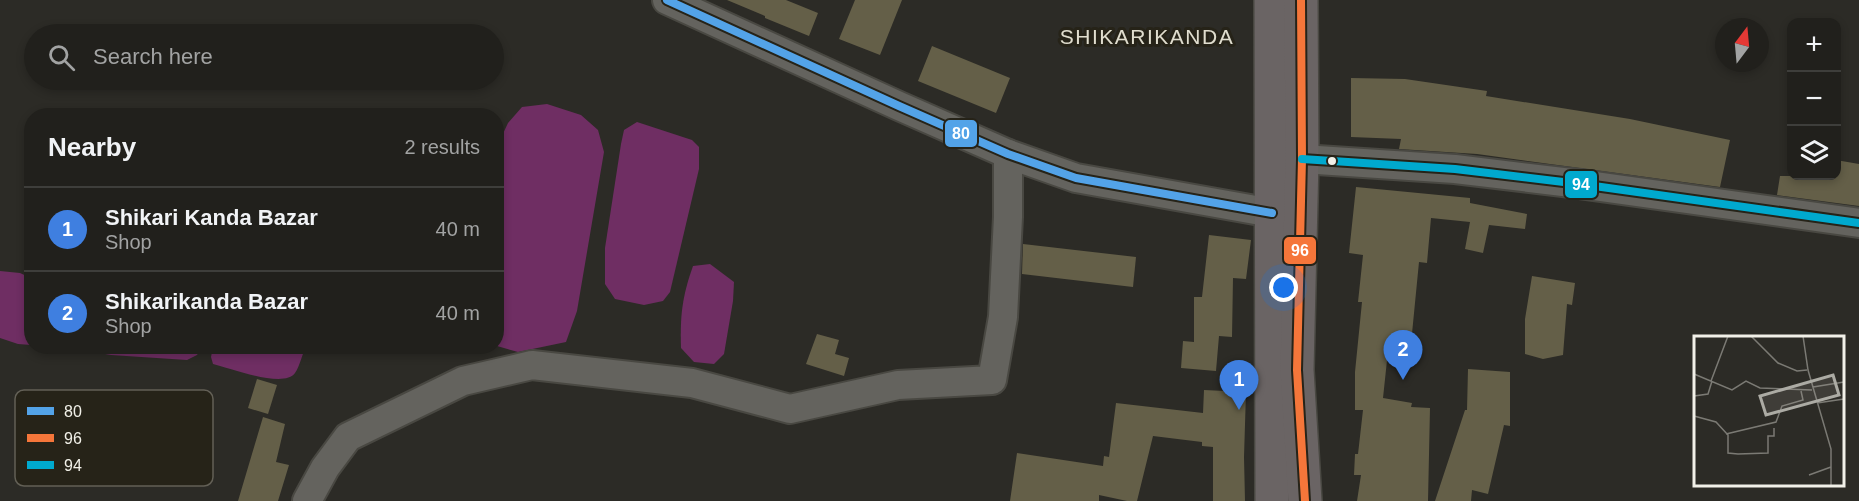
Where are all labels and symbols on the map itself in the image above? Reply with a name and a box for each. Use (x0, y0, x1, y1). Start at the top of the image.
north arrow (1715, 18, 1769, 72)
district label: SHIKARIKANDA (1060, 25, 1234, 48)
line badge: 80 (944, 119, 978, 148)
text: 80 (952, 125, 970, 142)
unlabelled marker (1326, 155, 1338, 167)
line badge: 94 (1564, 170, 1598, 199)
text: 94 (1572, 176, 1590, 193)
line badge: 96 (1283, 236, 1317, 265)
text: 96 (1291, 242, 1309, 259)
your location (1269, 273, 1298, 302)
pin: 2 (1384, 330, 1422, 380)
inset map (1694, 336, 1844, 486)
pin: 1 (1220, 360, 1258, 410)
legend (15, 390, 213, 486)
text: 80 (64, 403, 82, 420)
text: 96 (64, 430, 82, 447)
text: 94 (64, 457, 82, 474)

